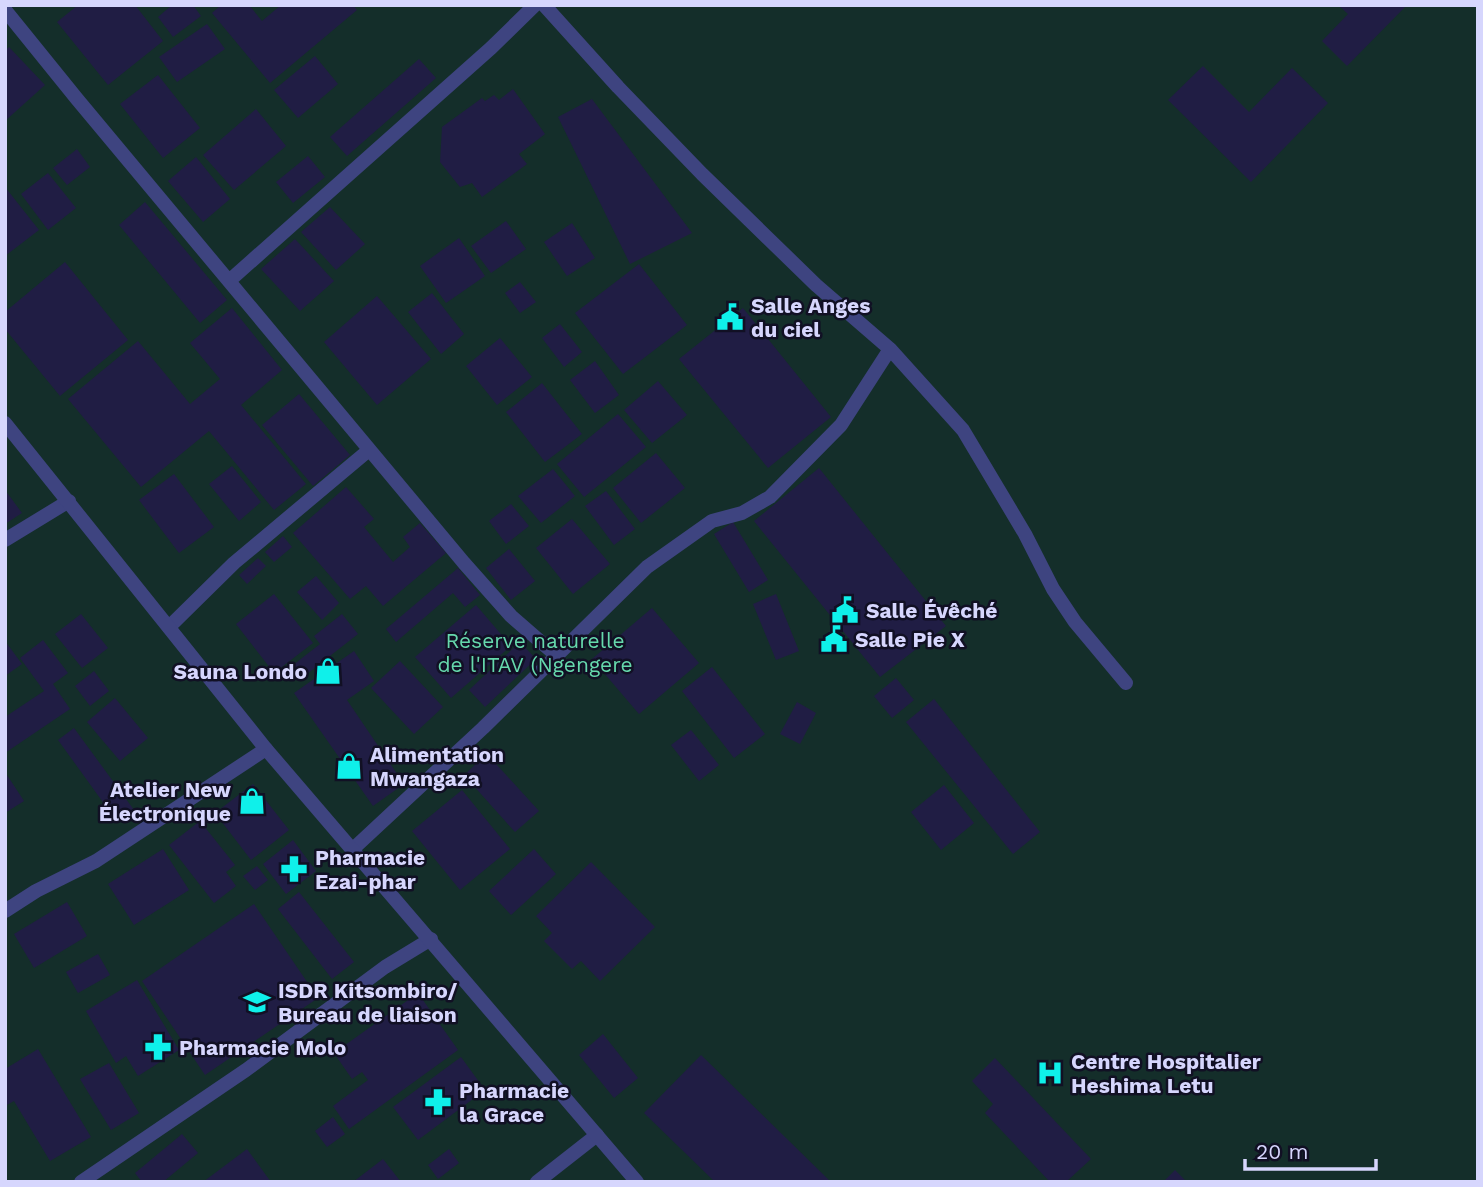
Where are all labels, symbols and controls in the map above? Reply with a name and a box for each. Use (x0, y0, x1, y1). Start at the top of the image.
place label: Salle Anges du ciel (751, 293, 870, 342)
public building icon: Salle Anges du ciel (715, 302, 745, 332)
public building icon: Salle Évêché (830, 595, 860, 625)
place label: Salle Évêché (866, 598, 997, 623)
public building icon: Salle Pie X (819, 624, 849, 654)
place label: Salle Pie X (855, 627, 965, 652)
park label: Réserve naturelle de l'ITAV (Ngengere (437, 628, 633, 677)
shop icon: Sauna Londo (313, 656, 343, 686)
place label: Sauna Londo (174, 659, 307, 684)
place label: Alimentation Mwangaza (370, 742, 504, 791)
shop icon: Alimentation Mwangaza (334, 751, 364, 781)
place label: Atelier New Électronique (99, 777, 231, 826)
shop icon: Atelier New Électronique (237, 786, 267, 816)
place label: Pharmacie Ezai-phar (315, 845, 425, 894)
pharmacy icon: Pharmacie Ezai-phar (279, 854, 309, 884)
place label: ISDR Kitsombiro/ Bureau de liaison (278, 978, 458, 1027)
school or university icon: ISDR Kitsombiro/ Bureau de liaison (242, 987, 272, 1017)
pharmacy icon: Pharmacie Molo (143, 1032, 173, 1062)
place label: Pharmacie Molo (179, 1035, 346, 1060)
place label: Centre Hospitalier Heshima Letu (1071, 1049, 1261, 1098)
hospital icon: Centre Hospitalier Heshima Letu (1035, 1058, 1065, 1088)
place label: Pharmacie la Grace (459, 1078, 569, 1127)
pharmacy icon: Pharmacie la Grace (423, 1087, 453, 1117)
scale bar (1245, 1128, 1376, 1172)
text: 20 m (1256, 1139, 1308, 1164)

